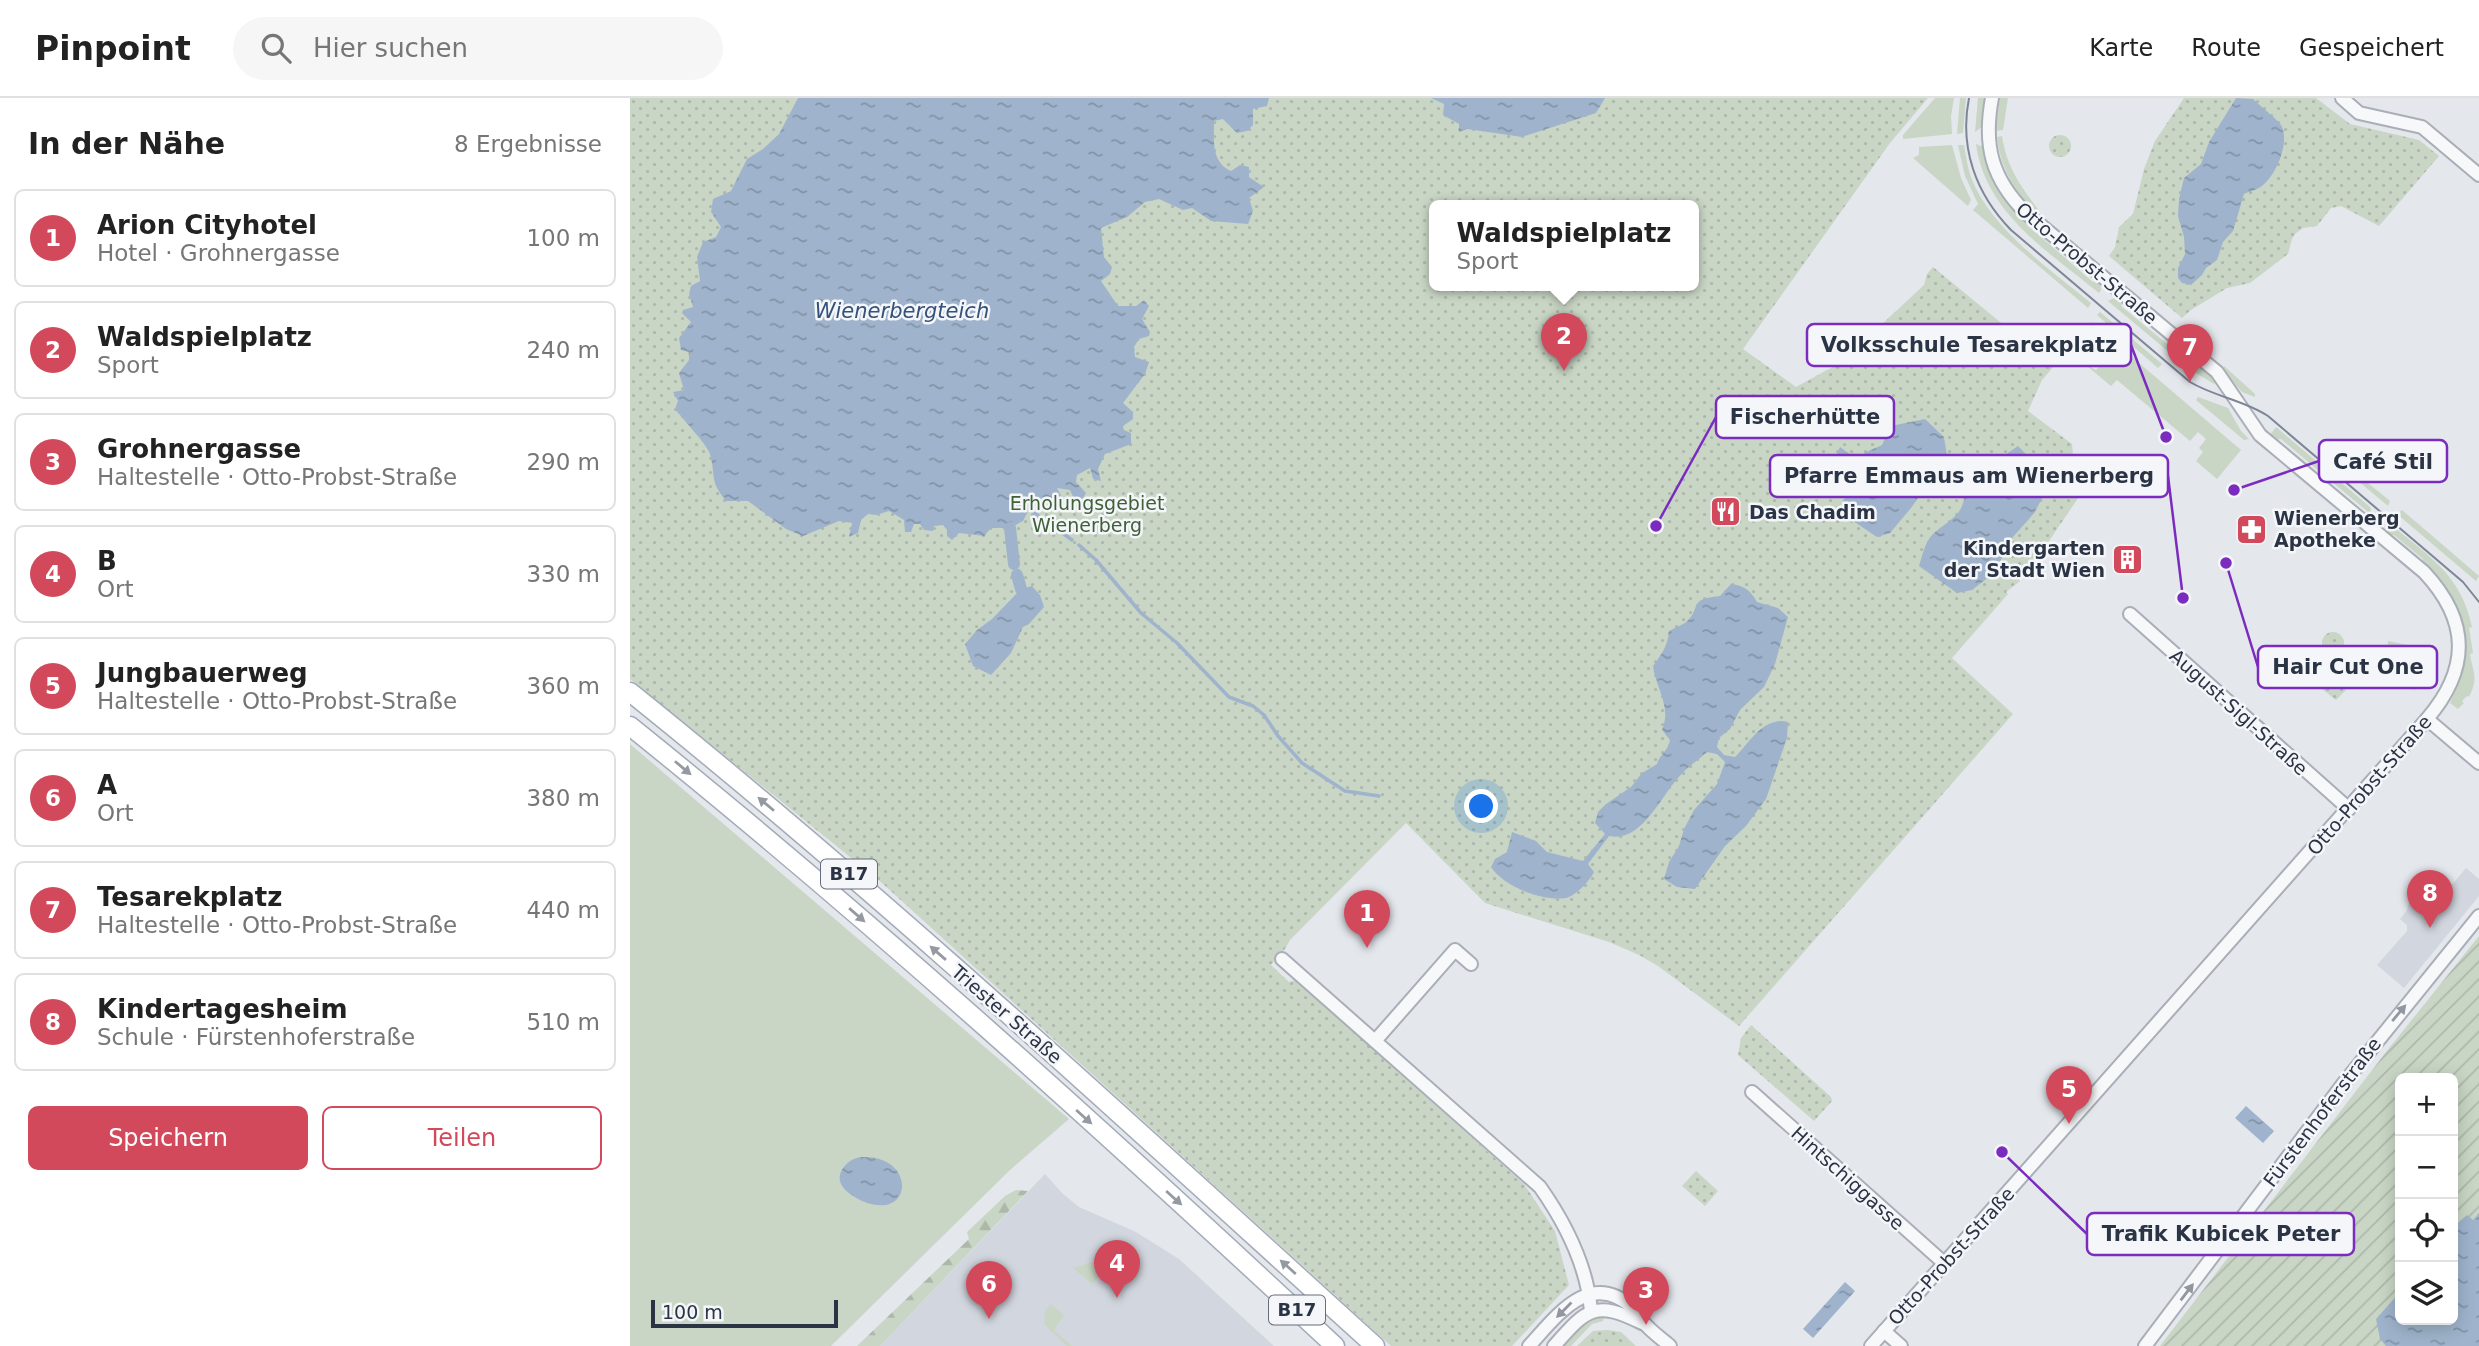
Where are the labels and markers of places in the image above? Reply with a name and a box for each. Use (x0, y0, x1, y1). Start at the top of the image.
pin: 2 (1541, 313, 1587, 371)
callout: Volksschule Tesarekplatz (1807, 324, 2131, 366)
pin: 7 (2167, 324, 2213, 382)
callout: Fischerhütte (1716, 396, 1894, 438)
callout: Café Stil (2319, 440, 2447, 482)
callout: Pfarre Emmaus am Wienerberg (1770, 455, 2168, 497)
restaurant icon: Das Chadim (1709, 495, 1743, 529)
place label: Das Chadim (1749, 501, 1876, 523)
place label: Wienerberg Apotheke (2274, 507, 2400, 551)
pharmacy icon: Wienerberg Apotheke (2234, 512, 2268, 546)
place label: Kindergarten der Stadt Wien (1944, 537, 2105, 581)
building icon: Kindergarten der Stadt Wien (2111, 542, 2145, 576)
callout: Hair Cut One (2258, 646, 2437, 688)
pin: 8 (2407, 870, 2453, 928)
pin: 1 (1344, 890, 1390, 948)
pin: 5 (2046, 1066, 2092, 1124)
callout: Trafik Kubicek Peter (2087, 1213, 2354, 1255)
pin: 4 (1094, 1240, 1140, 1298)
pin: 6 (966, 1261, 1012, 1319)
pin: 3 (1623, 1267, 1669, 1325)

